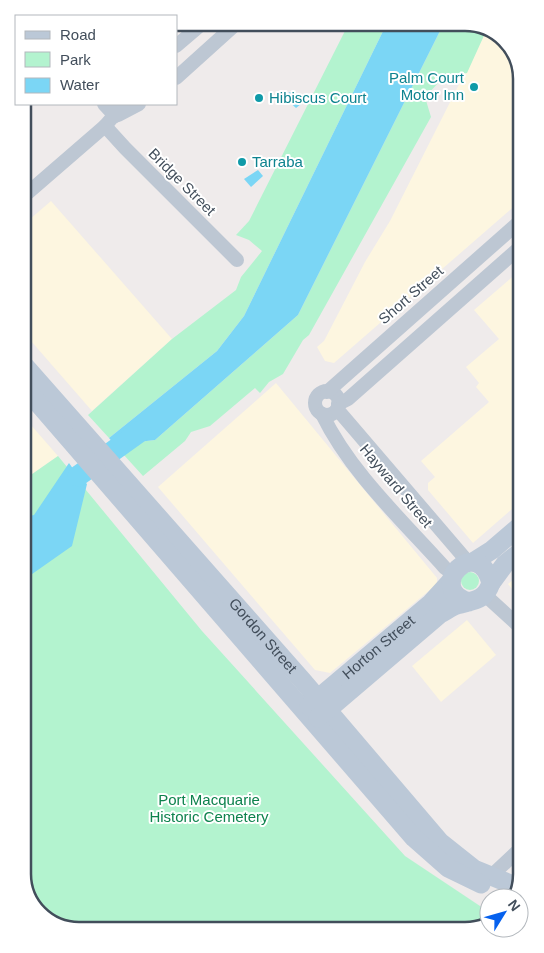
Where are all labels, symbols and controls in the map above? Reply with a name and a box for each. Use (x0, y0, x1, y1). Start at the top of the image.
legend (15, 15, 178, 105)
text: Road (60, 26, 96, 43)
text: Park (60, 51, 91, 68)
place label: Palm Court Motor Inn (389, 69, 465, 103)
text: Water (60, 76, 99, 93)
marker: Palm Court Motor Inn (468, 81, 480, 93)
place label: Hibiscus Court (269, 89, 367, 106)
marker: Hibiscus Court (253, 92, 265, 104)
street label: Bridge Street (145, 145, 220, 219)
place label: Tarraba (252, 153, 304, 170)
marker: Tarraba (236, 156, 248, 168)
street label: Short Street (375, 261, 447, 327)
street label: Hayward Street (357, 441, 437, 531)
street label: Gordon Street (226, 594, 301, 677)
street label: Horton Street (339, 611, 418, 682)
park label: Port Macquarie Historic Cemetery (149, 791, 269, 825)
north arrow (479, 888, 529, 938)
text: N (505, 896, 524, 914)

